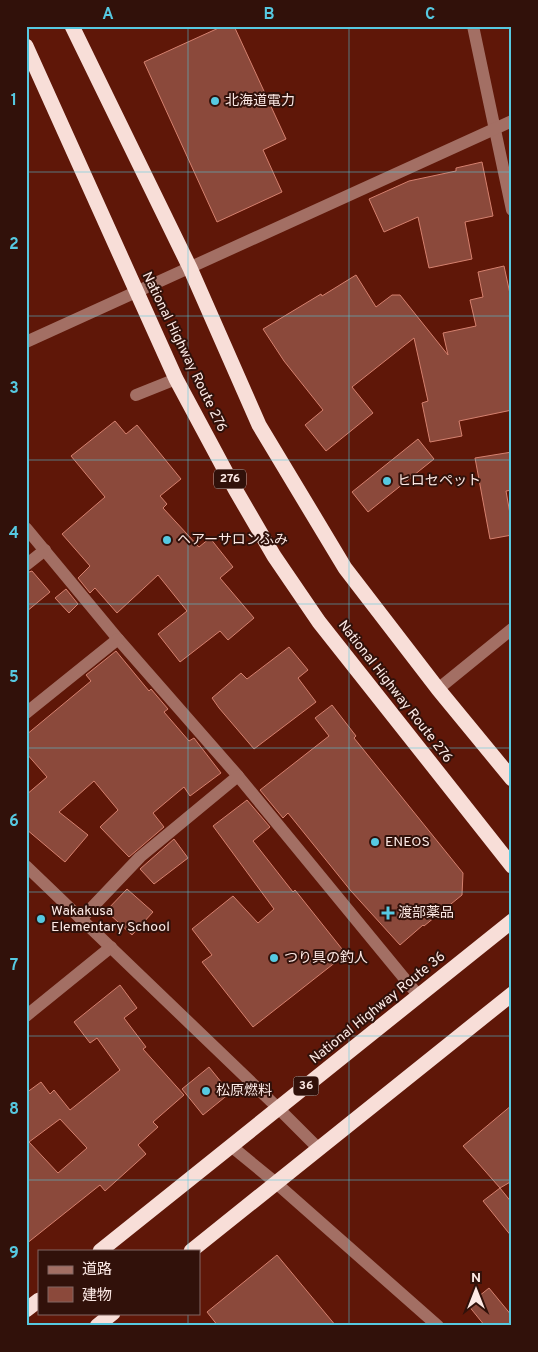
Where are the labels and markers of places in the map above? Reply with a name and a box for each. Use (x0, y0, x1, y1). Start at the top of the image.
place label: 北海道電力 (225, 92, 295, 110)
marker: 北海道電力 (209, 95, 221, 107)
place label: ヒロセペット (397, 473, 481, 490)
marker: ヒロセペット (381, 475, 393, 487)
place label: ヘアーサロンふみ (177, 532, 288, 549)
marker: ヘアーサロンふみ (161, 534, 173, 546)
place label: ENEOS (385, 834, 430, 851)
marker: ENEOS (369, 836, 381, 848)
place label: Wakakusa Elementary School (51, 903, 170, 936)
place label: 渡部薬品 (398, 905, 454, 922)
marker: 渡部薬品 (382, 907, 394, 919)
marker: Wakakusa Elementary School (35, 913, 47, 925)
place label: つり具の釣人 (284, 949, 368, 967)
marker: つり具の釣人 (268, 952, 280, 964)
place label: 松原燃料 (216, 1082, 272, 1100)
marker: 松原燃料 (200, 1085, 212, 1097)

